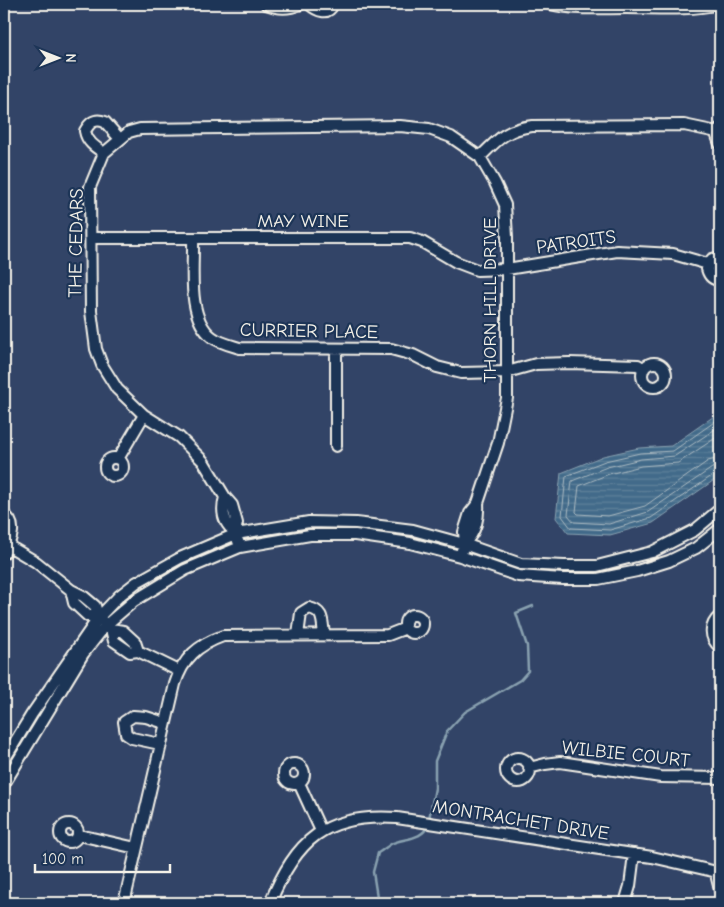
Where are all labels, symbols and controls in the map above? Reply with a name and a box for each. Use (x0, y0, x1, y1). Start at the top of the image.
north arrow (32, 32, 82, 82)
text: N (62, 53, 79, 63)
street label: THE CEDARS (64, 188, 88, 298)
street label: MAY WINE (257, 210, 349, 232)
street label: THORN HILL DRIVE (479, 218, 501, 382)
street label: PATROITS (535, 226, 617, 258)
street label: CURRIER PLACE (240, 319, 378, 343)
street label: WILBIE COURT (561, 736, 691, 772)
street label: MONTRACHET DRIVE (431, 795, 611, 845)
scale bar (35, 842, 170, 874)
text: 100 m (42, 850, 84, 868)

